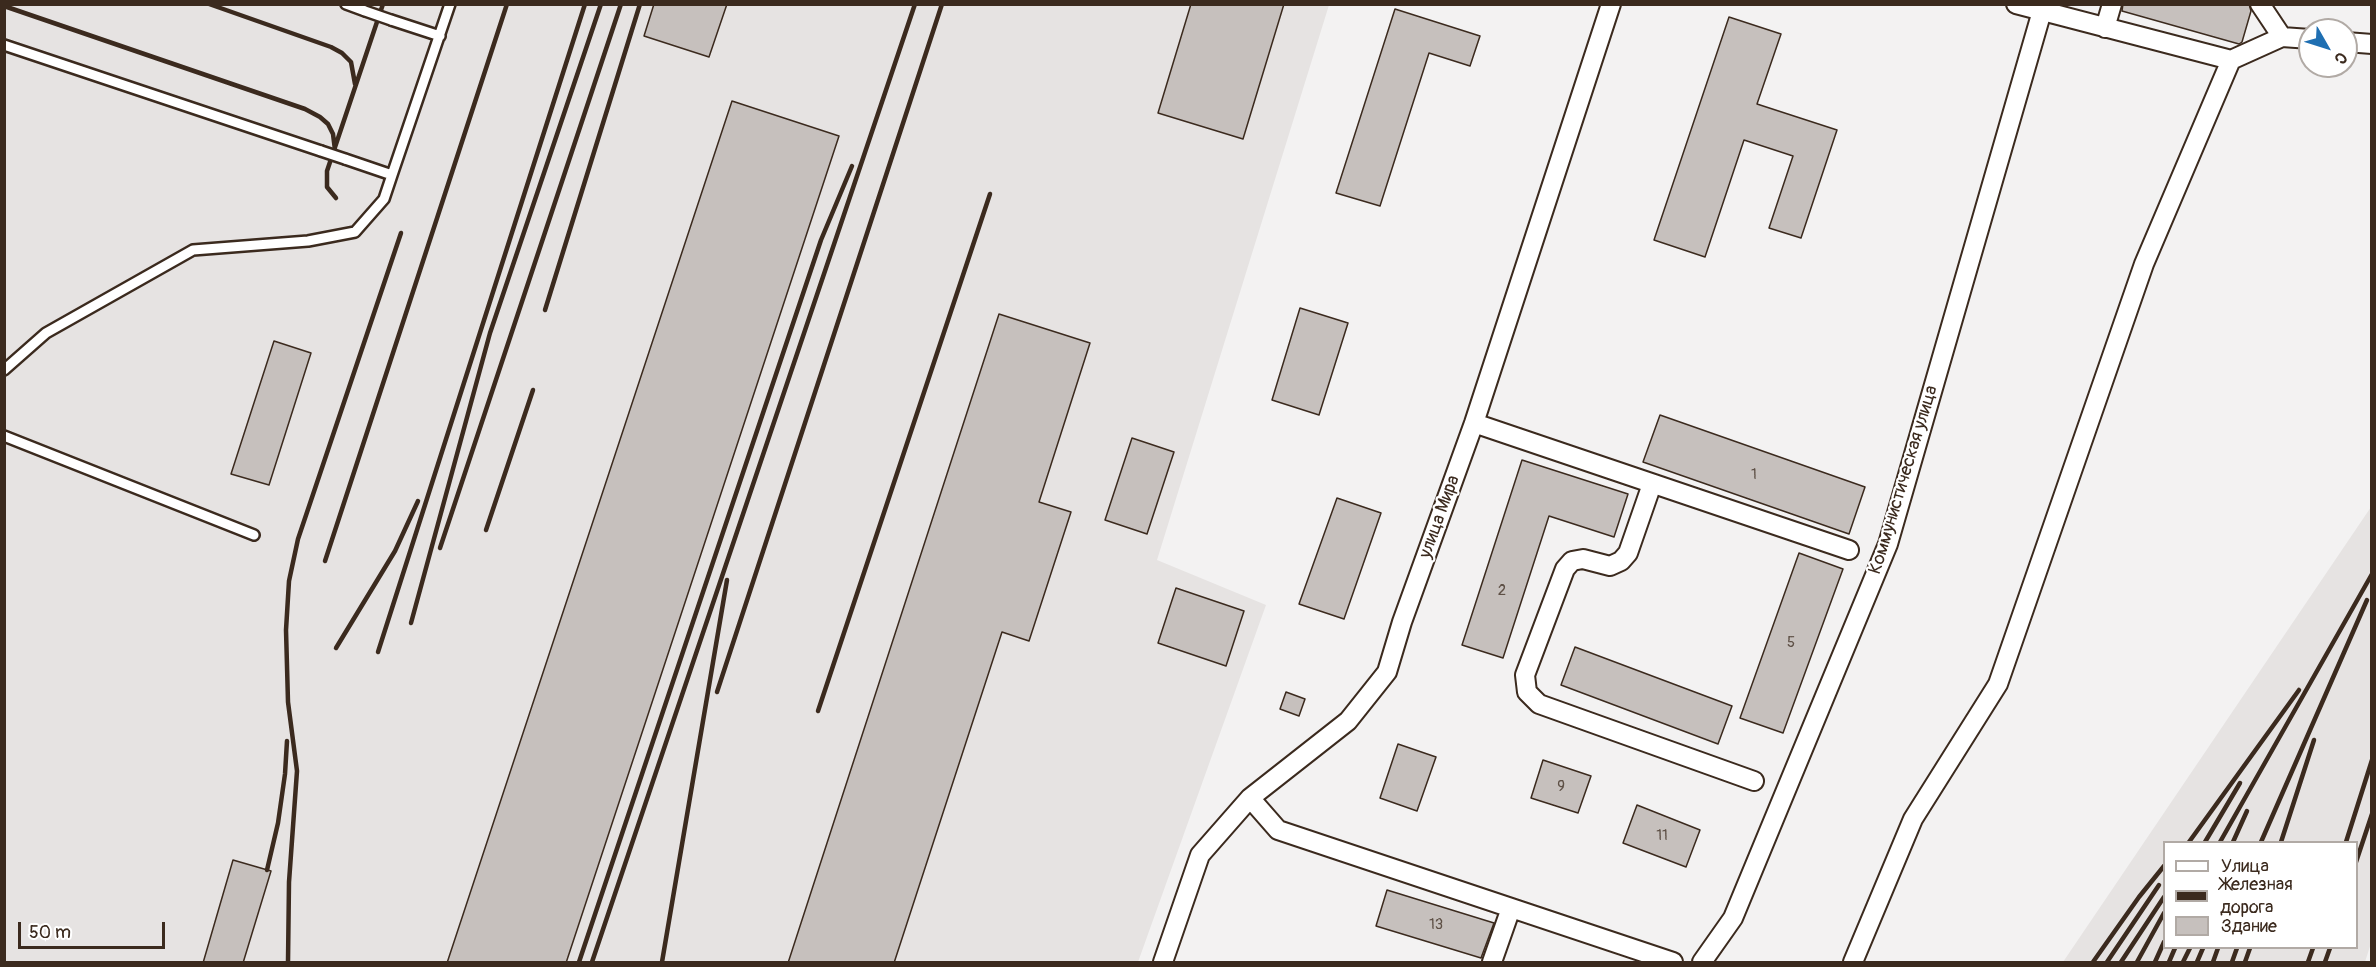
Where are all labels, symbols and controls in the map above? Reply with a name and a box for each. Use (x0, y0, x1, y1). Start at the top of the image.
north arrow (2298, 18, 2358, 78)
text: С (2330, 48, 2351, 68)
street label: Коммунистическая улица (1865, 383, 1943, 577)
house number: 1 (1751, 466, 1757, 484)
street label: улица Мира (1415, 473, 1465, 561)
house number: 2 (1498, 582, 1506, 600)
house number: 5 (1787, 634, 1795, 652)
house number: 9 (1557, 778, 1565, 796)
house number: 11 (1656, 827, 1668, 845)
legend (2163, 841, 2358, 949)
text: Улица (2221, 855, 2269, 878)
text: Железная дорога (2220, 873, 2293, 919)
scale bar (21, 910, 168, 948)
text: Здание (2221, 915, 2277, 938)
house number: 13 (1429, 916, 1443, 934)
text: 50 m (29, 921, 71, 944)

